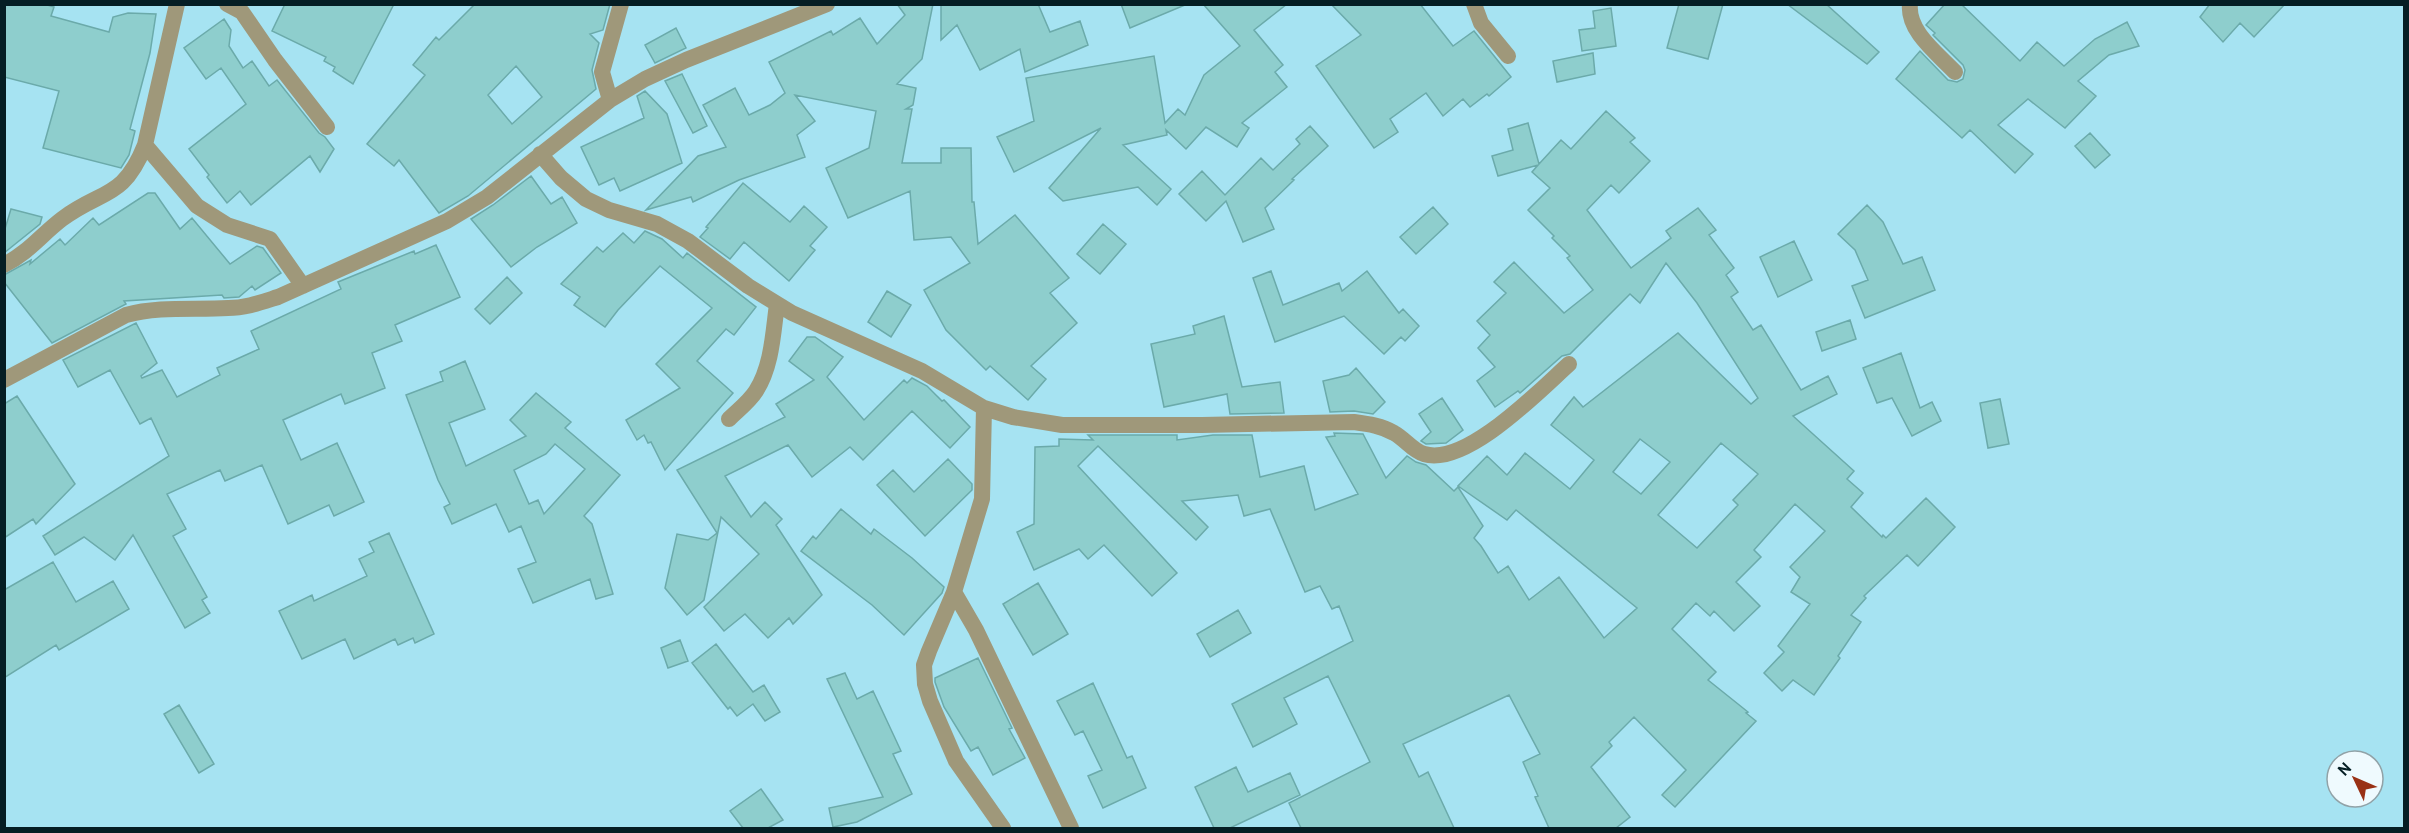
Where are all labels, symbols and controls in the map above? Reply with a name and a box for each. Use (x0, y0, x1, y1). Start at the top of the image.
north arrow (2325, 749, 2385, 809)
text: N (2334, 759, 2357, 781)

